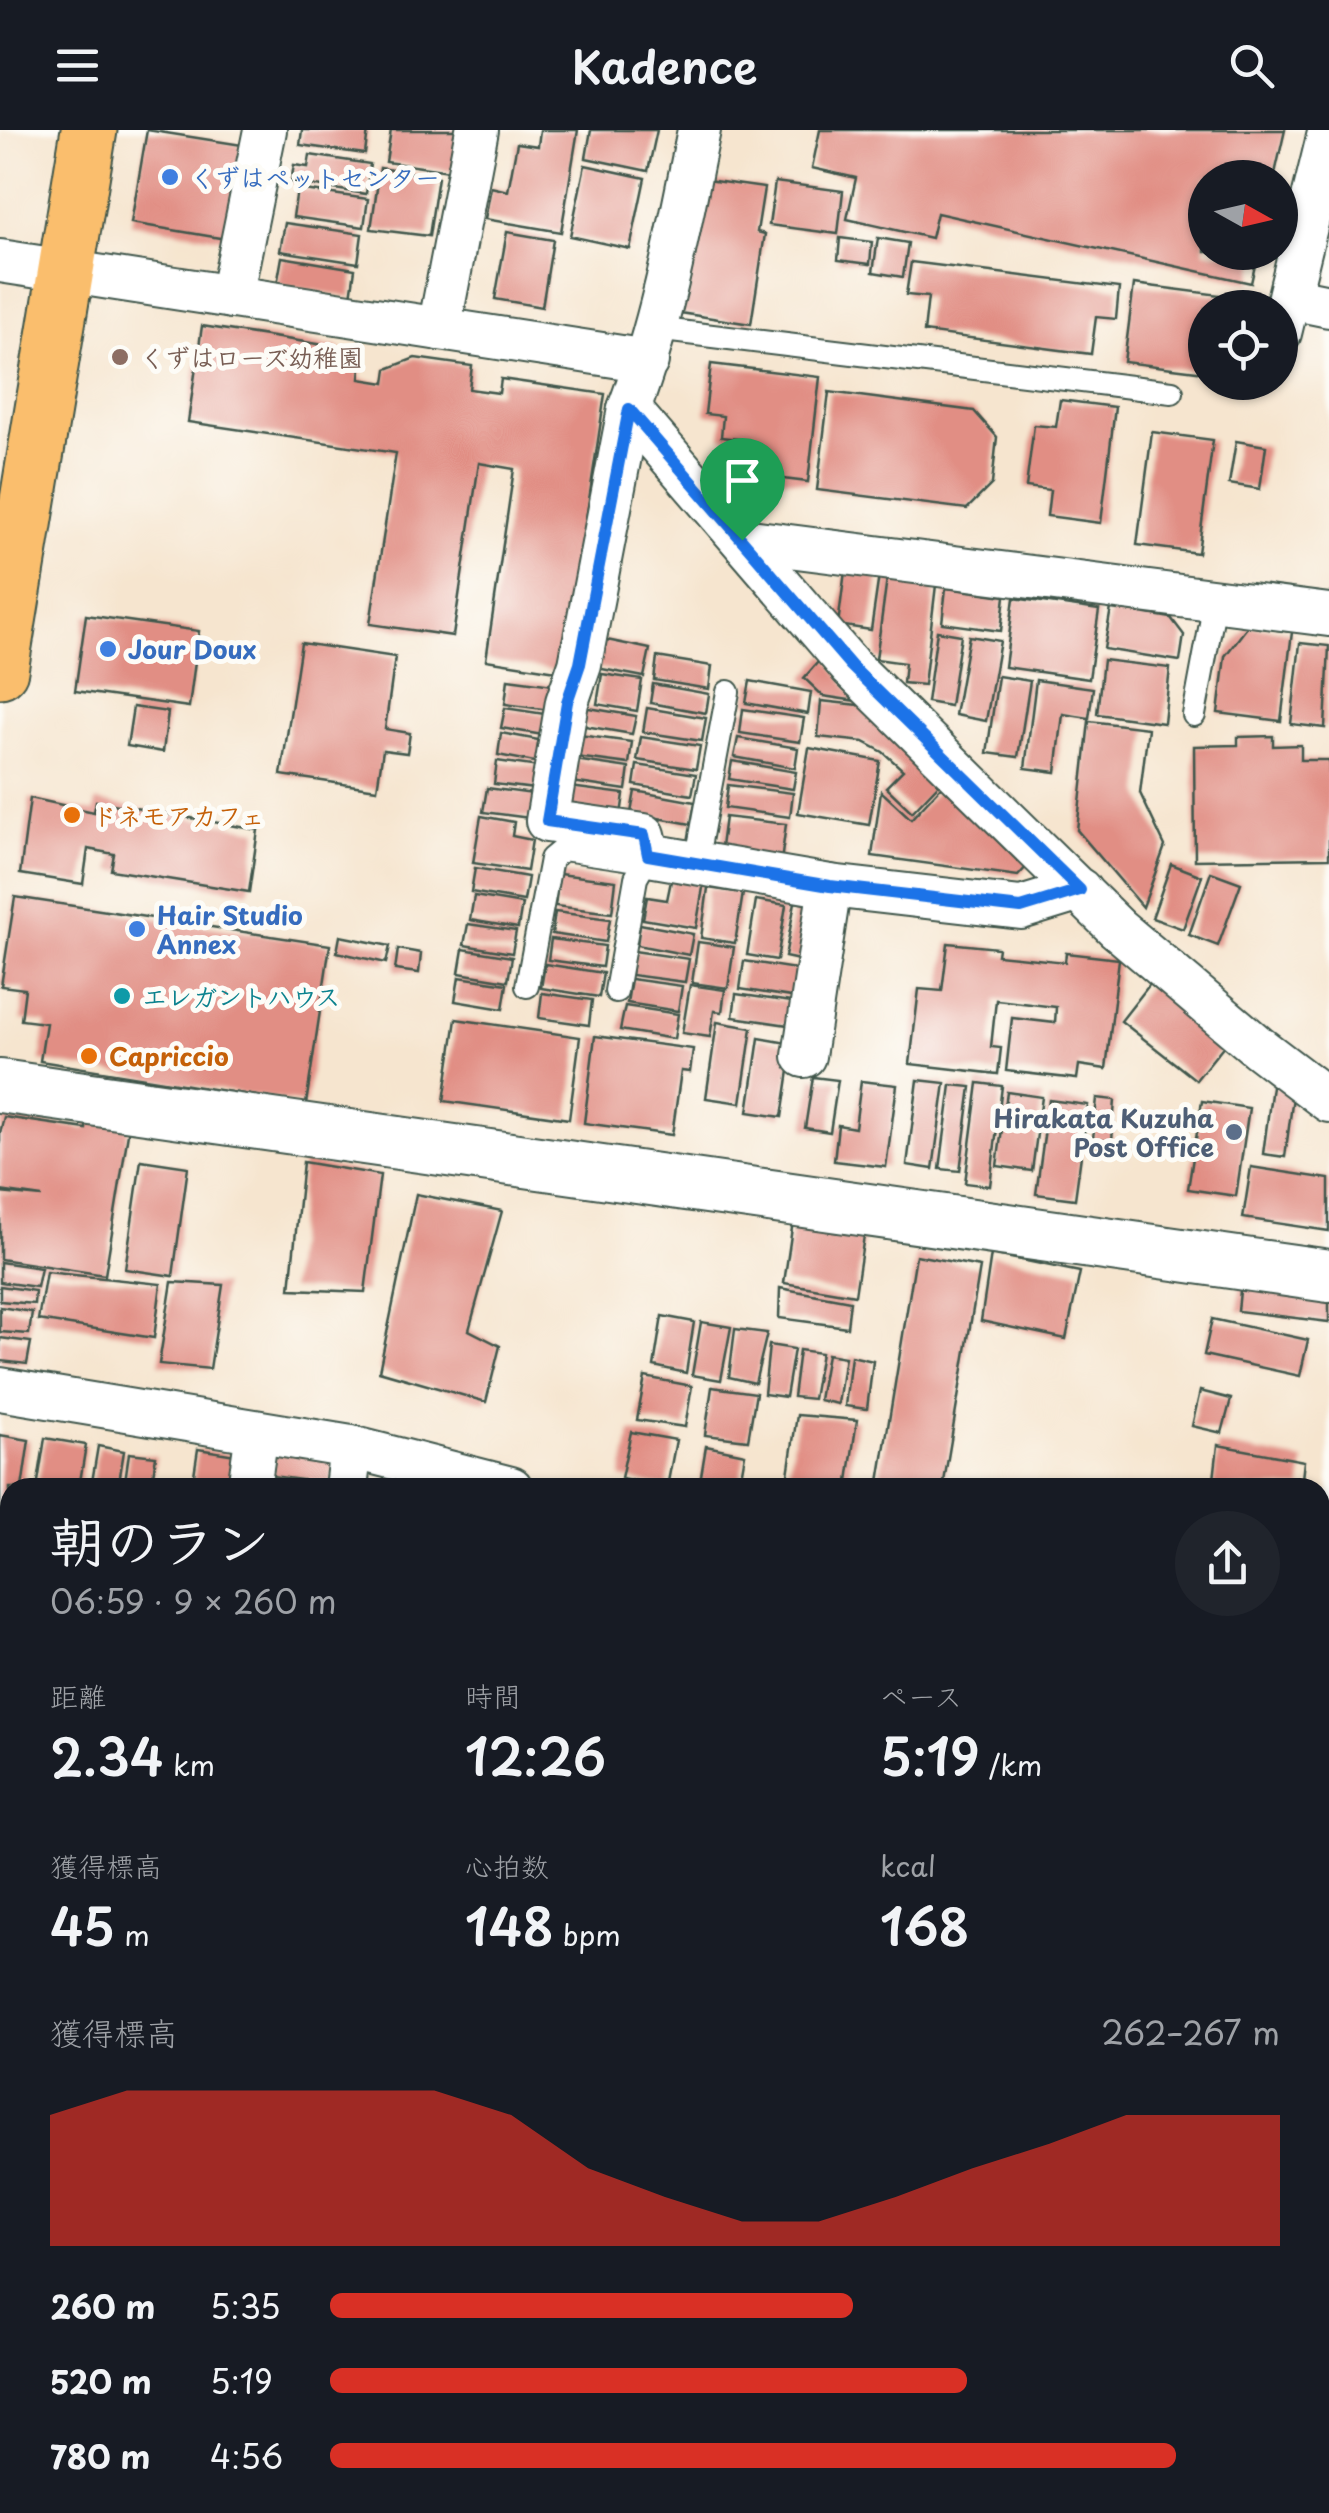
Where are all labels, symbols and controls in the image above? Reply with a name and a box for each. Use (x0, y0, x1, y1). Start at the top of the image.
text: Kadence (571, 31, 758, 99)
icon: menu (50, 38, 105, 93)
icon: search (1224, 38, 1279, 93)
place label: くずはペットセンター (190, 158, 440, 196)
north arrow (1188, 160, 1298, 270)
map controls (1188, 160, 1298, 400)
marker: くずはペットセンター (159, 166, 181, 188)
button: locate (1188, 290, 1298, 400)
place label: くずはローズ幼稚園 (140, 338, 363, 376)
marker: くずはローズ幼稚園 (109, 346, 131, 368)
pin (700, 438, 785, 541)
icon: arrive (715, 453, 770, 508)
place label: Jour Doux (128, 630, 257, 668)
marker: Jour Doux (97, 638, 119, 660)
place label: ドネモアカフェ (92, 796, 265, 834)
marker: ドネモアカフェ (61, 804, 83, 826)
place label: Hair Studio Annex (157, 896, 303, 963)
marker: Hair Studio Annex (126, 918, 148, 940)
place label: エレガントハウス (142, 977, 341, 1015)
marker: エレガントハウス (111, 985, 133, 1007)
place label: Capriccio (109, 1037, 229, 1075)
marker: Capriccio (78, 1045, 100, 1067)
place label: Hirakata Kuzuha Post Office (993, 1099, 1214, 1166)
marker: Hirakata Kuzuha Post Office (1223, 1121, 1245, 1143)
text: 朝のラン (50, 1498, 270, 1581)
button: share (1175, 1511, 1280, 1616)
text: 06:59 · 9 × 260 m (50, 1577, 337, 1625)
text: 距離 (50, 1674, 106, 1717)
text: 時間 (465, 1674, 521, 1717)
text: ペース (880, 1674, 962, 1717)
text: 2.34 (50, 1717, 164, 1793)
text: 12:26 (465, 1717, 606, 1793)
text: 5:19 (880, 1717, 980, 1793)
text: km (164, 1743, 215, 1786)
text: /km (980, 1743, 1042, 1786)
text: 獲得標高 (50, 1844, 162, 1887)
text: 心拍数 (465, 1844, 549, 1887)
text: kcal (880, 1844, 936, 1887)
text: 45 (50, 1887, 115, 1963)
text: 148 (465, 1887, 554, 1963)
text: 168 (880, 1887, 970, 1963)
text: m (115, 1913, 150, 1956)
text: bpm (554, 1913, 621, 1956)
text: 獲得標高 (50, 2008, 178, 2056)
text: 262–267 m (1101, 2008, 1280, 2056)
text: 260 m (50, 2282, 155, 2330)
text: 5:35 (210, 2282, 281, 2330)
text: 520 m (50, 2357, 152, 2405)
text: 5:19 (210, 2357, 273, 2405)
text: 780 m (50, 2432, 150, 2480)
text: 4:56 (210, 2432, 283, 2480)

